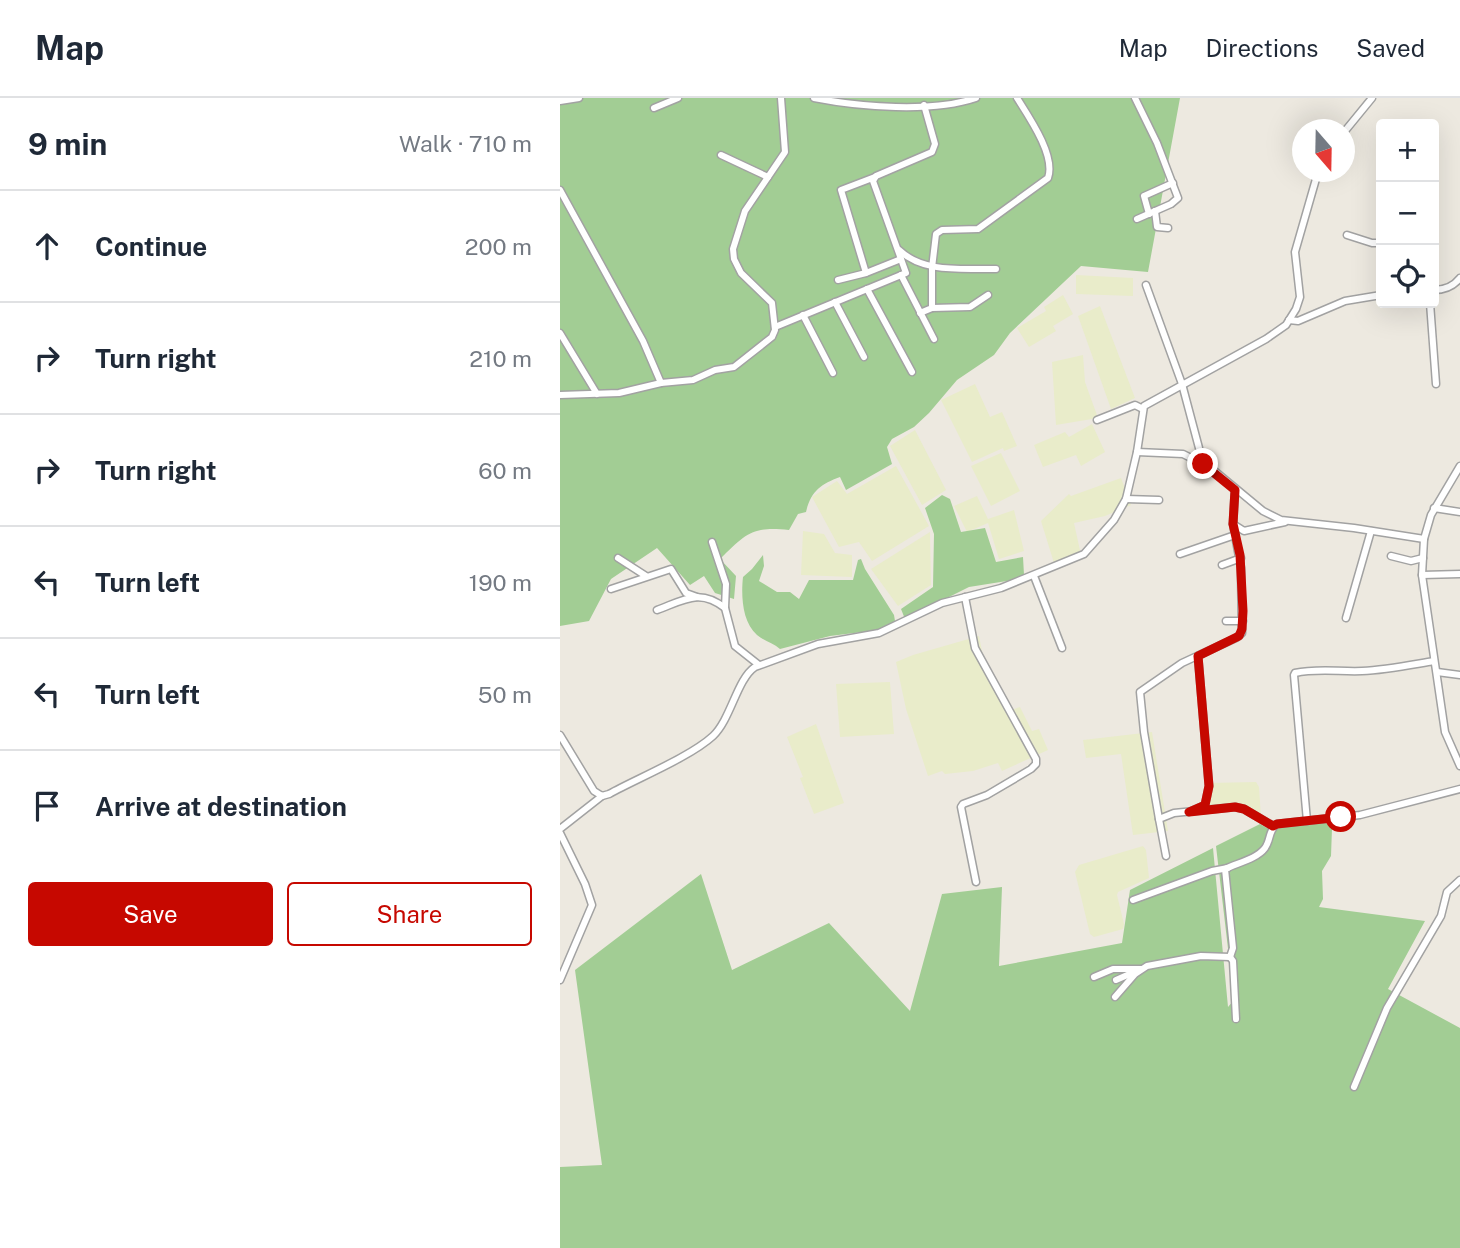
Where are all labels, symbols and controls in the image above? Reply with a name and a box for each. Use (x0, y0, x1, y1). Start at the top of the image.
text: Map (35, 29, 104, 67)
text: Map (1119, 34, 1168, 62)
text: Directions (1206, 34, 1318, 62)
text: Saved (1356, 34, 1425, 62)
north arrow (1292, 119, 1355, 182)
map controls (1376, 119, 1439, 308)
button: + (1376, 119, 1439, 182)
text: 9 min (28, 126, 107, 162)
text: Walk · 710 m (399, 130, 532, 157)
button: − (1376, 182, 1439, 245)
icon: ahead (28, 227, 66, 265)
text: Continue (95, 231, 207, 262)
text: 200 m (465, 233, 532, 260)
button: locate (1376, 245, 1439, 308)
icon: right (28, 339, 66, 377)
text: Turn right (95, 343, 217, 374)
text: 210 m (469, 345, 532, 372)
route end (1187, 448, 1218, 479)
icon: right (28, 451, 66, 489)
text: Turn right (95, 455, 217, 486)
text: 60 m (478, 457, 532, 484)
icon: left (28, 563, 66, 601)
text: Turn left (95, 567, 200, 598)
text: 190 m (469, 569, 532, 596)
icon: left (28, 675, 66, 713)
text: Turn left (95, 679, 200, 710)
text: 50 m (478, 681, 532, 708)
icon: arrive (28, 787, 66, 825)
text: Arrive at destination (95, 791, 347, 822)
route start (1325, 801, 1356, 832)
button: Save (28, 882, 273, 946)
button: Share (287, 882, 532, 946)

